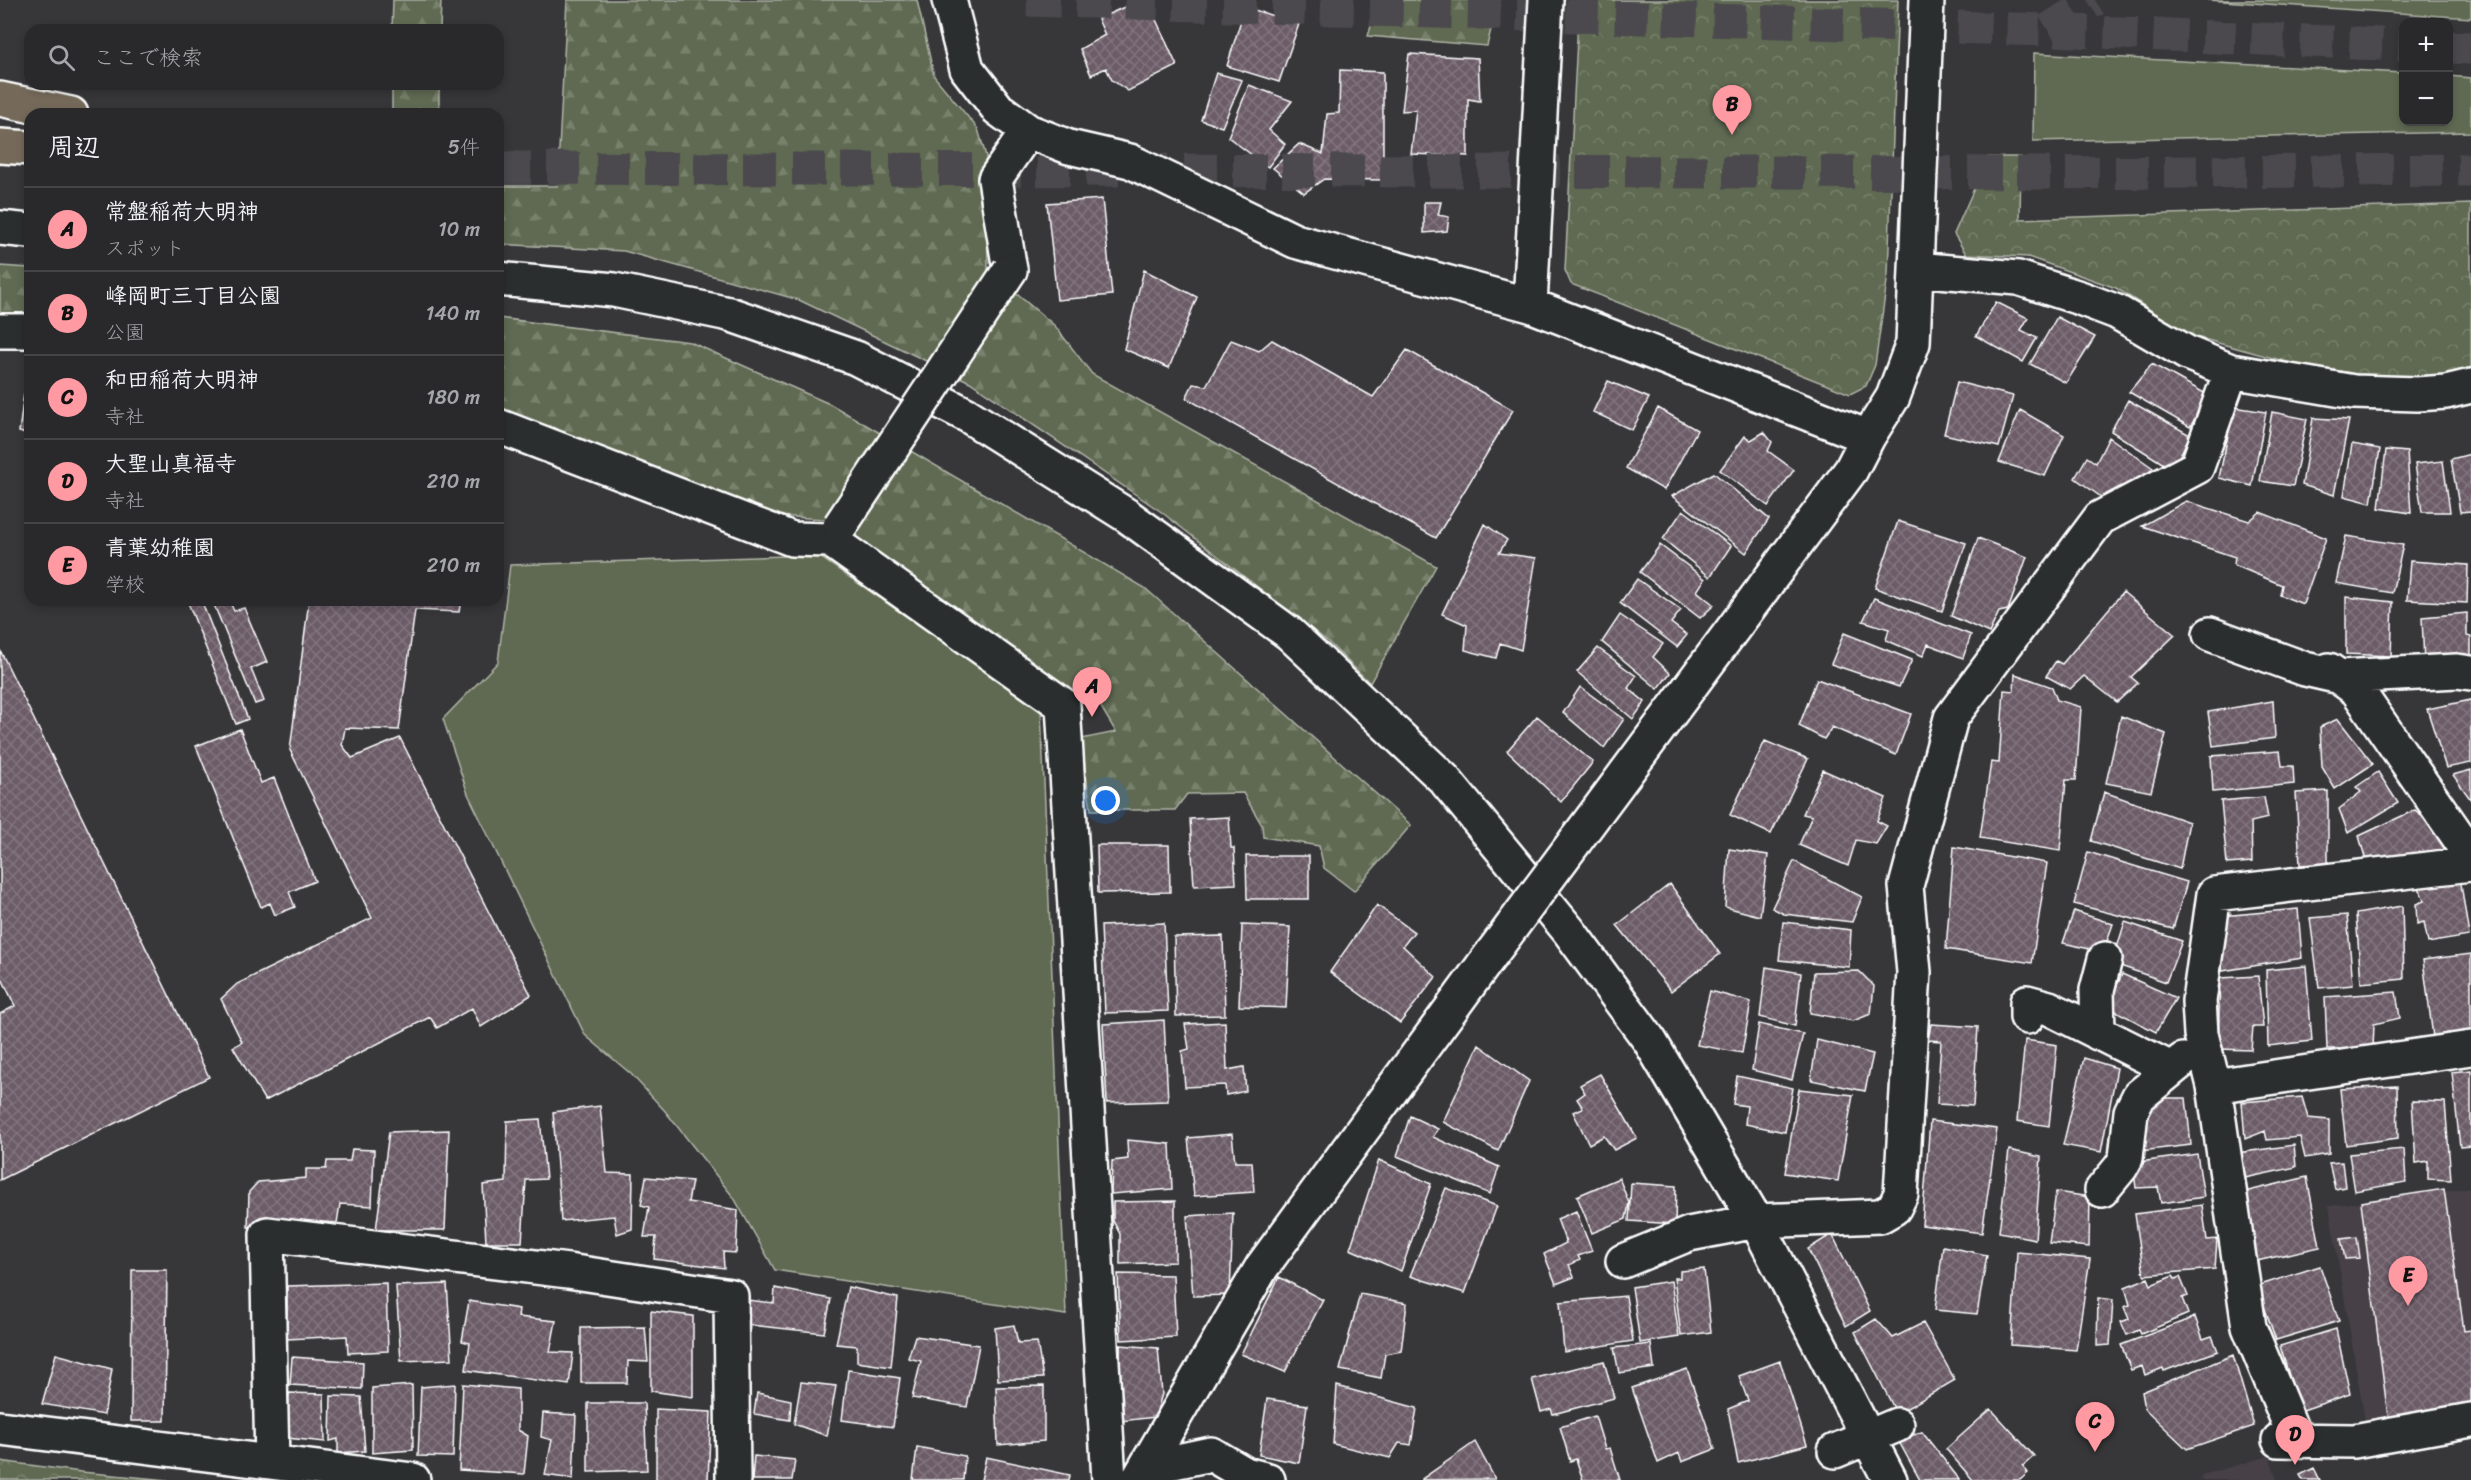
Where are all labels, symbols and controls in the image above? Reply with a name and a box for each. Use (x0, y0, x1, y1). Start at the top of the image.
map controls (2399, 18, 2453, 126)
button: + (2399, 18, 2453, 72)
search box (24, 24, 504, 90)
text: ここで検索 (93, 38, 203, 77)
icon: search (45, 41, 78, 74)
button: − (2399, 72, 2453, 126)
pin: B (1712, 86, 1752, 135)
text: 周辺 (48, 124, 100, 170)
text: 5件 (448, 130, 480, 165)
text: 常盤稲荷大明神 (105, 192, 259, 231)
text: A (61, 212, 74, 247)
text: 10 m (438, 212, 480, 247)
text: スポット (105, 231, 185, 266)
text: 峰岡町三丁目公園 (105, 276, 281, 315)
text: B (61, 296, 74, 331)
text: 140 m (426, 296, 480, 331)
text: 公園 (105, 315, 145, 350)
text: 和田稲荷大明神 (105, 360, 259, 399)
text: C (61, 380, 74, 415)
text: 180 m (426, 380, 480, 415)
text: 寺社 (105, 399, 145, 434)
text: 大聖山真福寺 (105, 444, 237, 483)
text: D (62, 464, 73, 499)
text: 210 m (427, 464, 480, 499)
text: 寺社 (105, 483, 145, 518)
text: 青葉幼稚園 (105, 528, 215, 567)
text: E (62, 548, 73, 583)
text: 210 m (427, 548, 480, 583)
text: 学校 (105, 567, 145, 602)
pin: A (1072, 668, 1112, 717)
your location (1091, 786, 1120, 815)
pin: E (2388, 1256, 2428, 1306)
pin: C (2076, 1402, 2114, 1452)
pin: D (2276, 1416, 2314, 1465)

